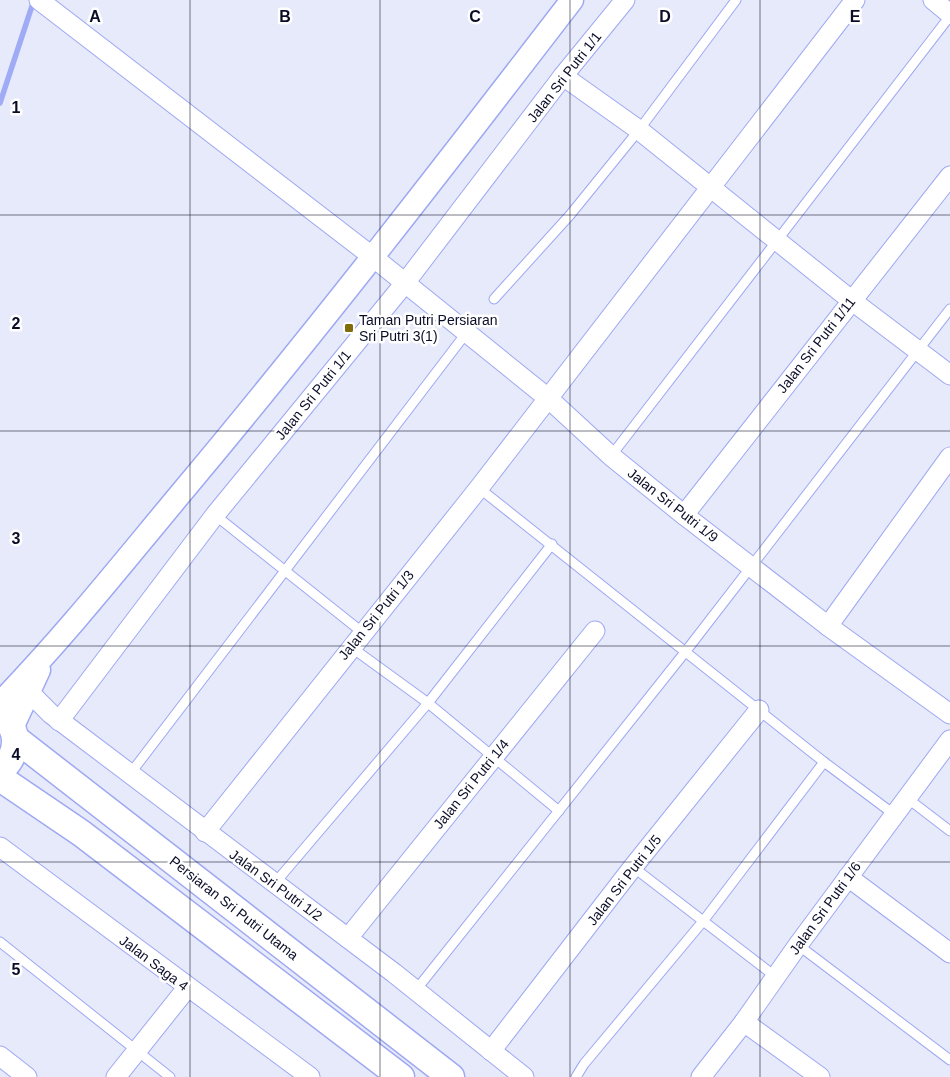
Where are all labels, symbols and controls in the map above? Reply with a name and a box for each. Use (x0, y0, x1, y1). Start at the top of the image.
text: A (89, 8, 101, 25)
text: B (279, 8, 291, 25)
text: C (469, 8, 481, 25)
text: D (659, 8, 671, 25)
text: E (850, 8, 861, 25)
street label: Jalan Sri Putri 1/1 (524, 28, 604, 125)
text: 1 (12, 99, 21, 116)
street label: Jalan Sri Putri 1/11 (774, 294, 859, 396)
place label: Taman Putri Persiaran Sri Putri 3(1) (359, 312, 498, 344)
text: 2 (12, 315, 21, 332)
marker: Taman Putri Persiaran Sri Putri 3(1) (343, 322, 355, 334)
street label: Jalan Sri Putri 1/1 (272, 347, 354, 443)
street label: Jalan Sri Putri 1/9 (625, 465, 722, 545)
text: 3 (12, 530, 21, 547)
street label: Jalan Sri Putri 1/3 (335, 567, 417, 663)
street label: Jalan Sri Putri 1/4 (430, 736, 512, 832)
text: 4 (12, 746, 21, 763)
street label: Jalan Sri Putri 1/5 (584, 831, 664, 928)
street label: Jalan Sri Putri 1/2 (227, 846, 326, 924)
street label: Persiaran Sri Putri Utama (167, 853, 302, 963)
street label: Jalan Sri Putri 1/6 (786, 858, 864, 957)
street label: Jalan Saga 4 (117, 932, 192, 994)
text: 5 (12, 961, 21, 978)

